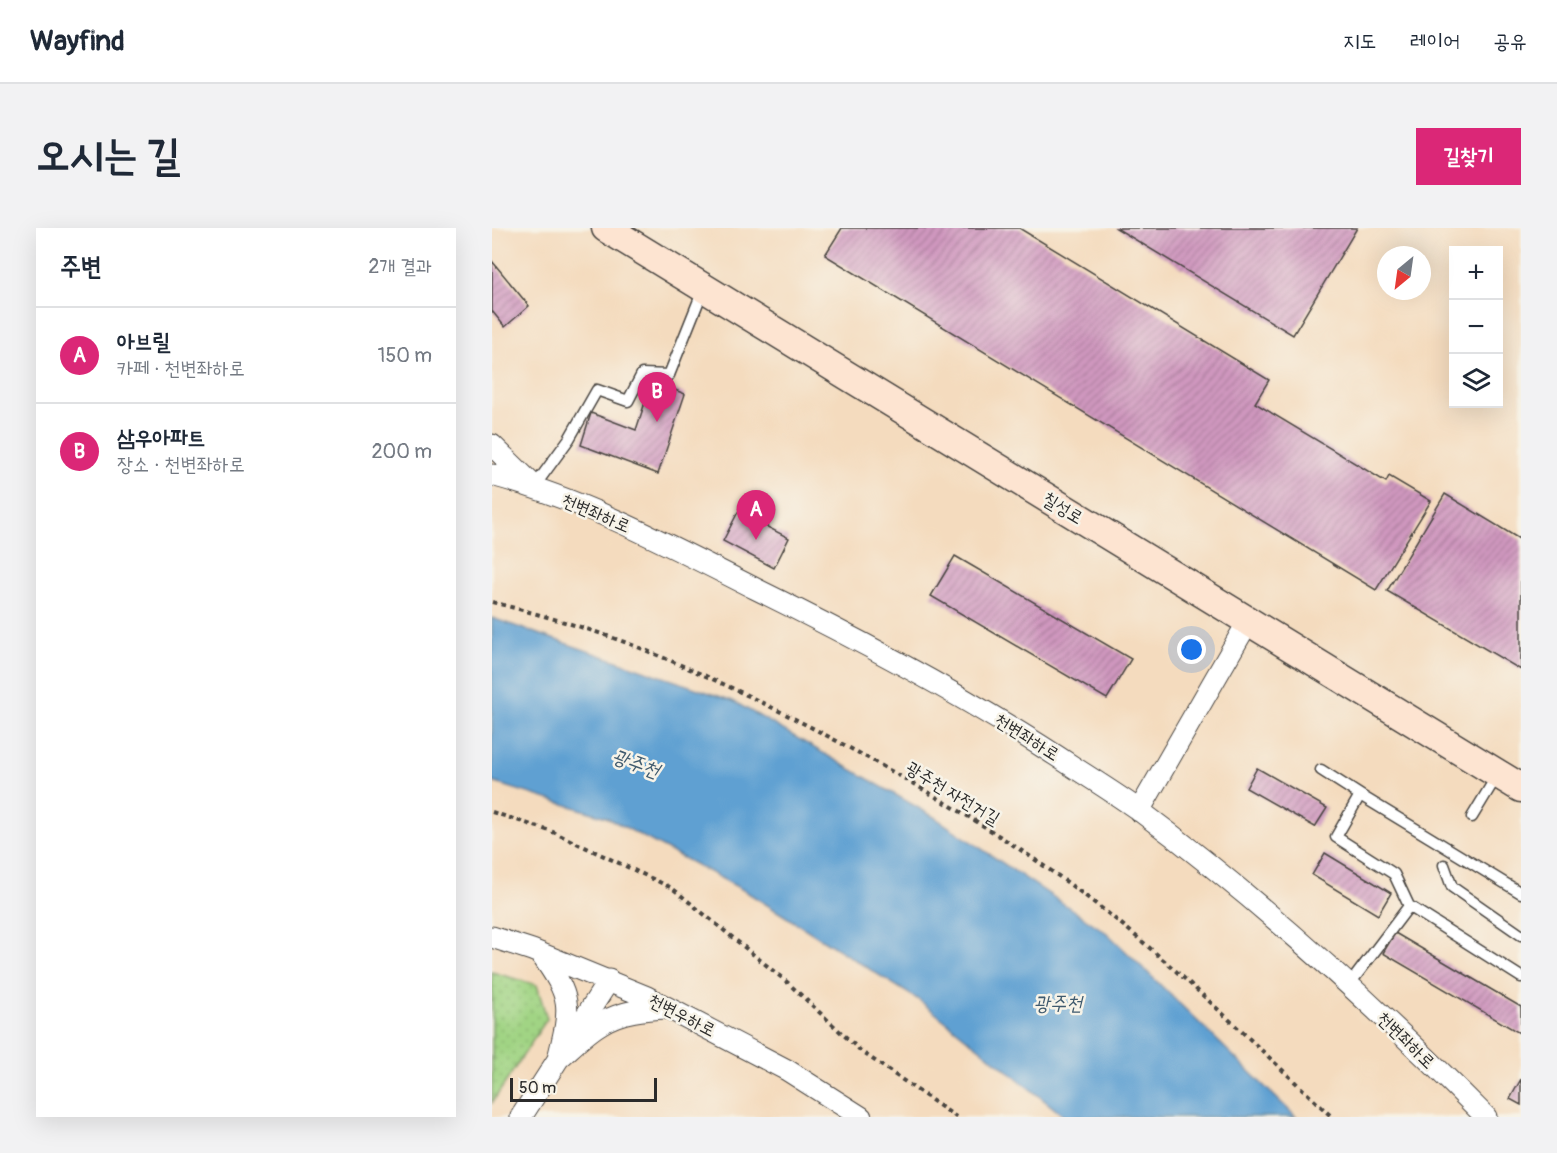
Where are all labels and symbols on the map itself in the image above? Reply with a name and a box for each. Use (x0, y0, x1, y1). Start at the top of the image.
north arrow (1377, 246, 1431, 300)
pin: B (638, 372, 676, 422)
street label: 칠성로 (1038, 487, 1087, 529)
street label: 천변좌하로 (558, 489, 634, 538)
pin: A (736, 490, 776, 540)
your location (1177, 635, 1206, 664)
street label: 천변좌하로 (990, 708, 1064, 766)
water label: 광주천 (609, 743, 665, 784)
street label: 광주천 자전거길 (902, 756, 1004, 831)
street label: 천변우하로 (644, 989, 719, 1042)
water label: 광주천 (1034, 991, 1084, 1016)
street label: 천변좌하로 (1372, 1007, 1440, 1074)
scale bar (510, 1075, 657, 1102)

